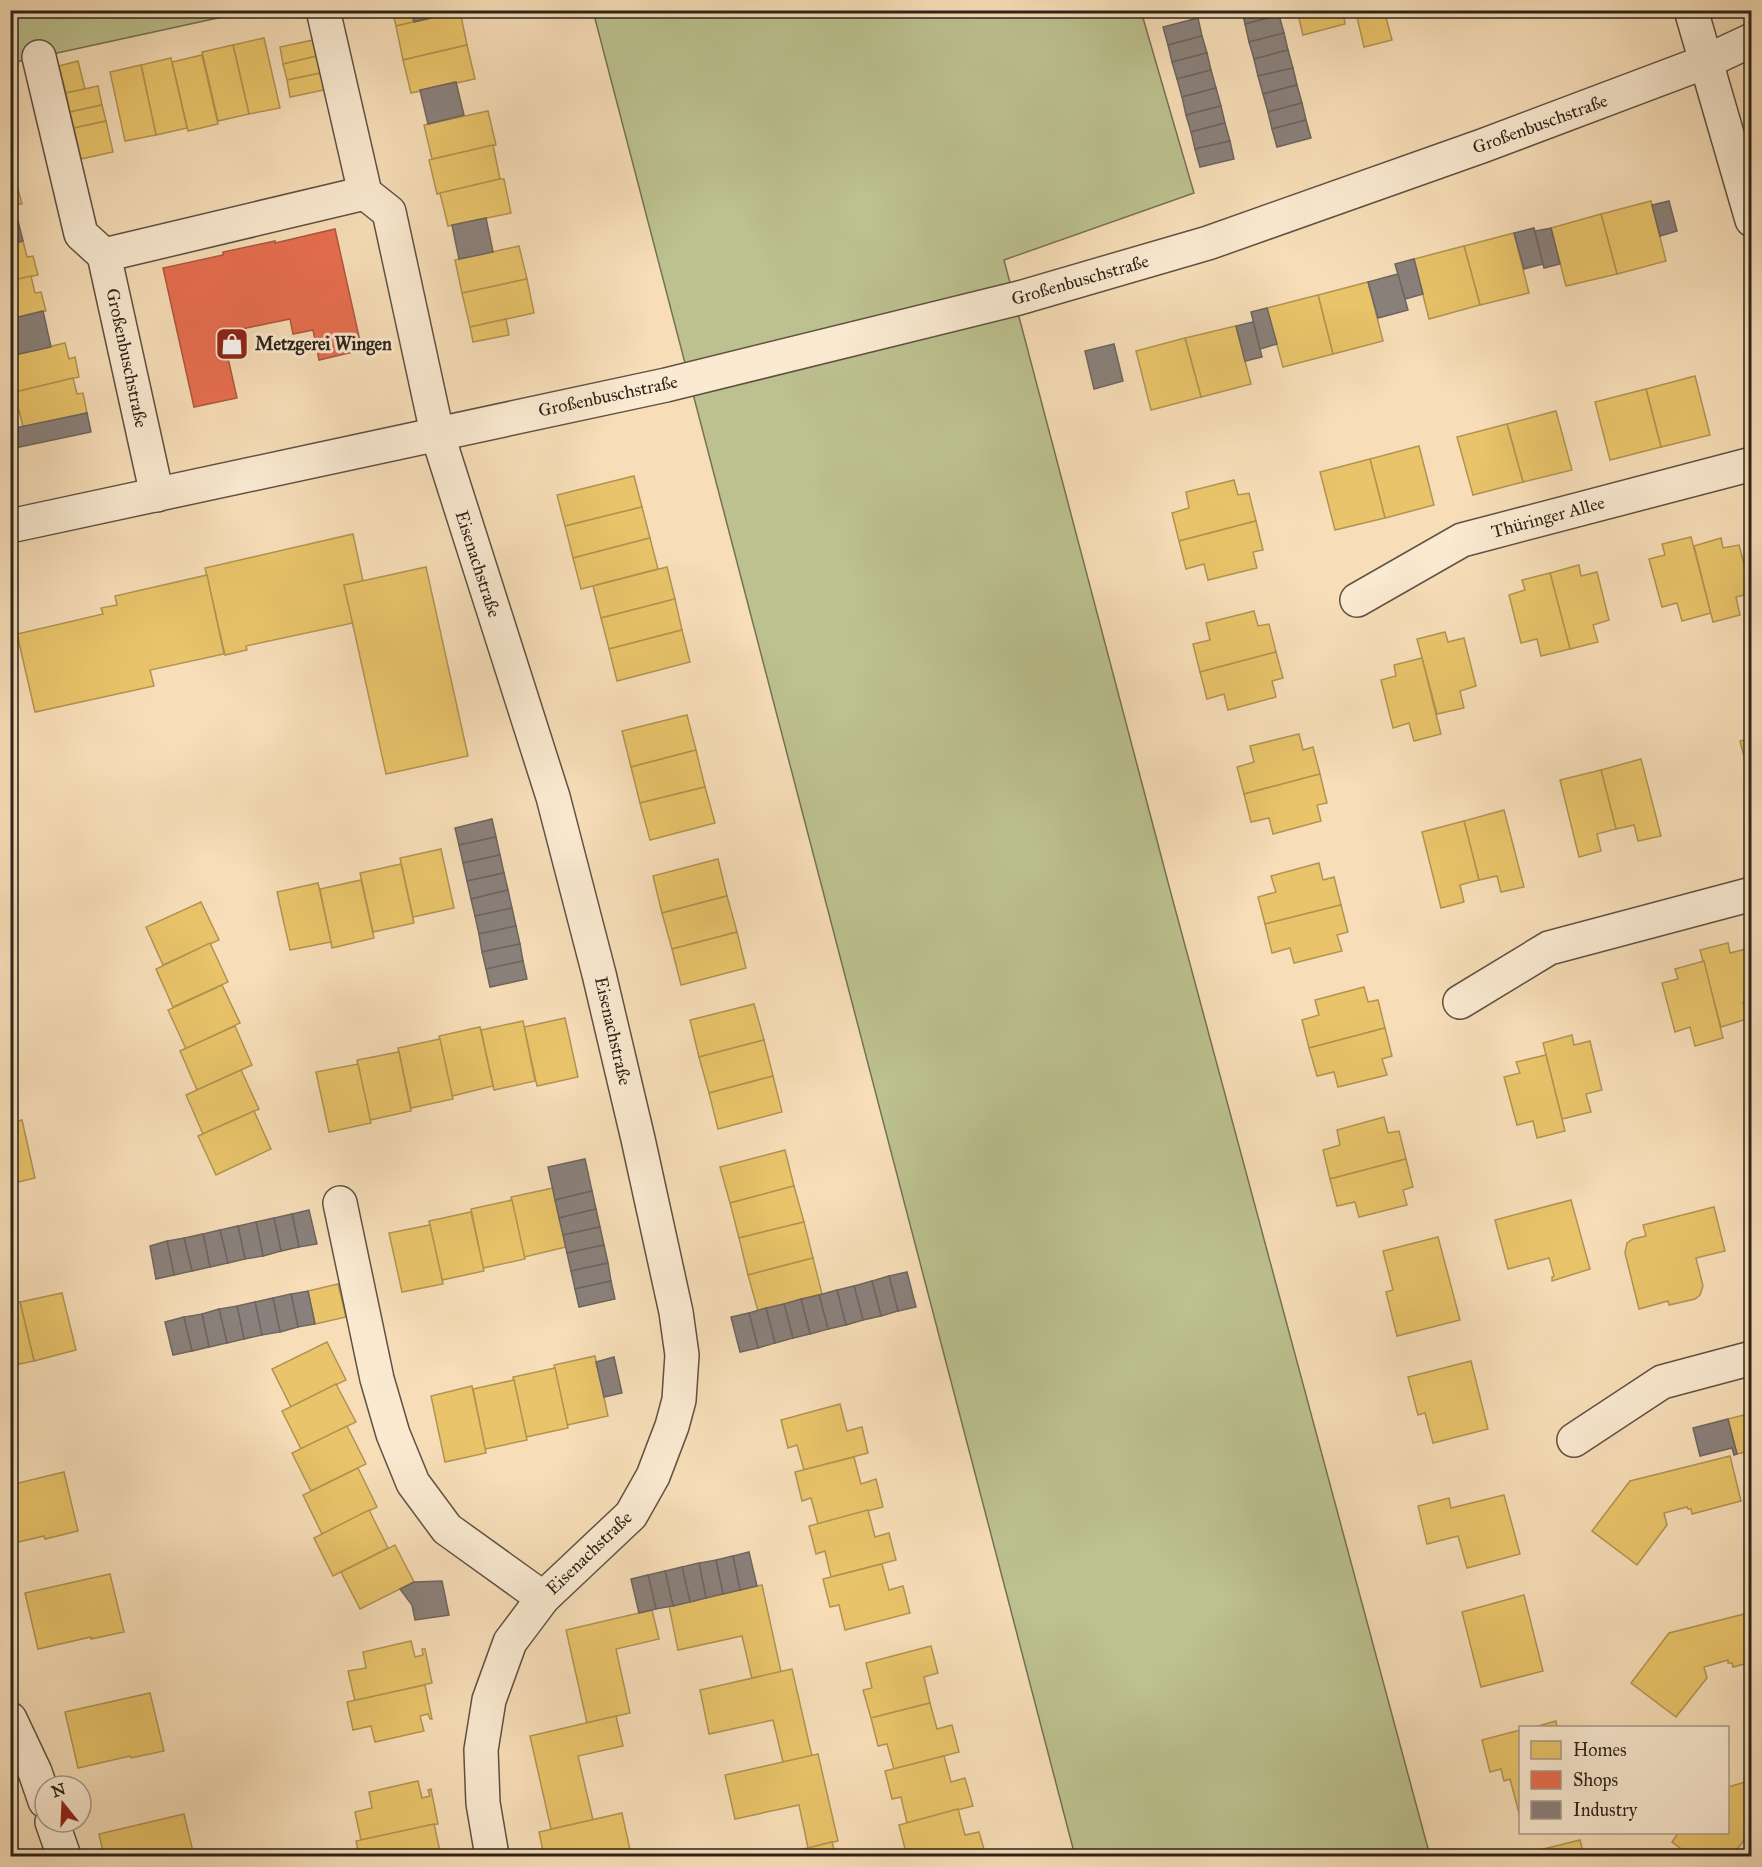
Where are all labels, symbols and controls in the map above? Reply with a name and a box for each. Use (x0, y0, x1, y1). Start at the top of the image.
street label: Großenbuschstraße (1470, 89, 1610, 159)
street label: Großenbuschstraße (1009, 250, 1151, 310)
street label: Großenbuschstraße (101, 286, 153, 430)
shop icon: Metzgerei Wingen (214, 326, 250, 362)
place label: Metzgerei Wingen (255, 333, 392, 356)
street label: Großenbuschstraße (536, 370, 680, 422)
street label: Thüringer Allee (1489, 491, 1607, 544)
street label: Eisenachstraße (450, 508, 506, 620)
street label: Eisenachstraße (590, 974, 636, 1088)
street label: Eisenachstraße (541, 1507, 637, 1599)
legend (1519, 1726, 1729, 1834)
text: Homes (1573, 1739, 1627, 1761)
text: Shops (1573, 1769, 1618, 1791)
north arrow (33, 1774, 93, 1834)
text: N (49, 1779, 68, 1801)
text: Industry (1573, 1799, 1638, 1821)

